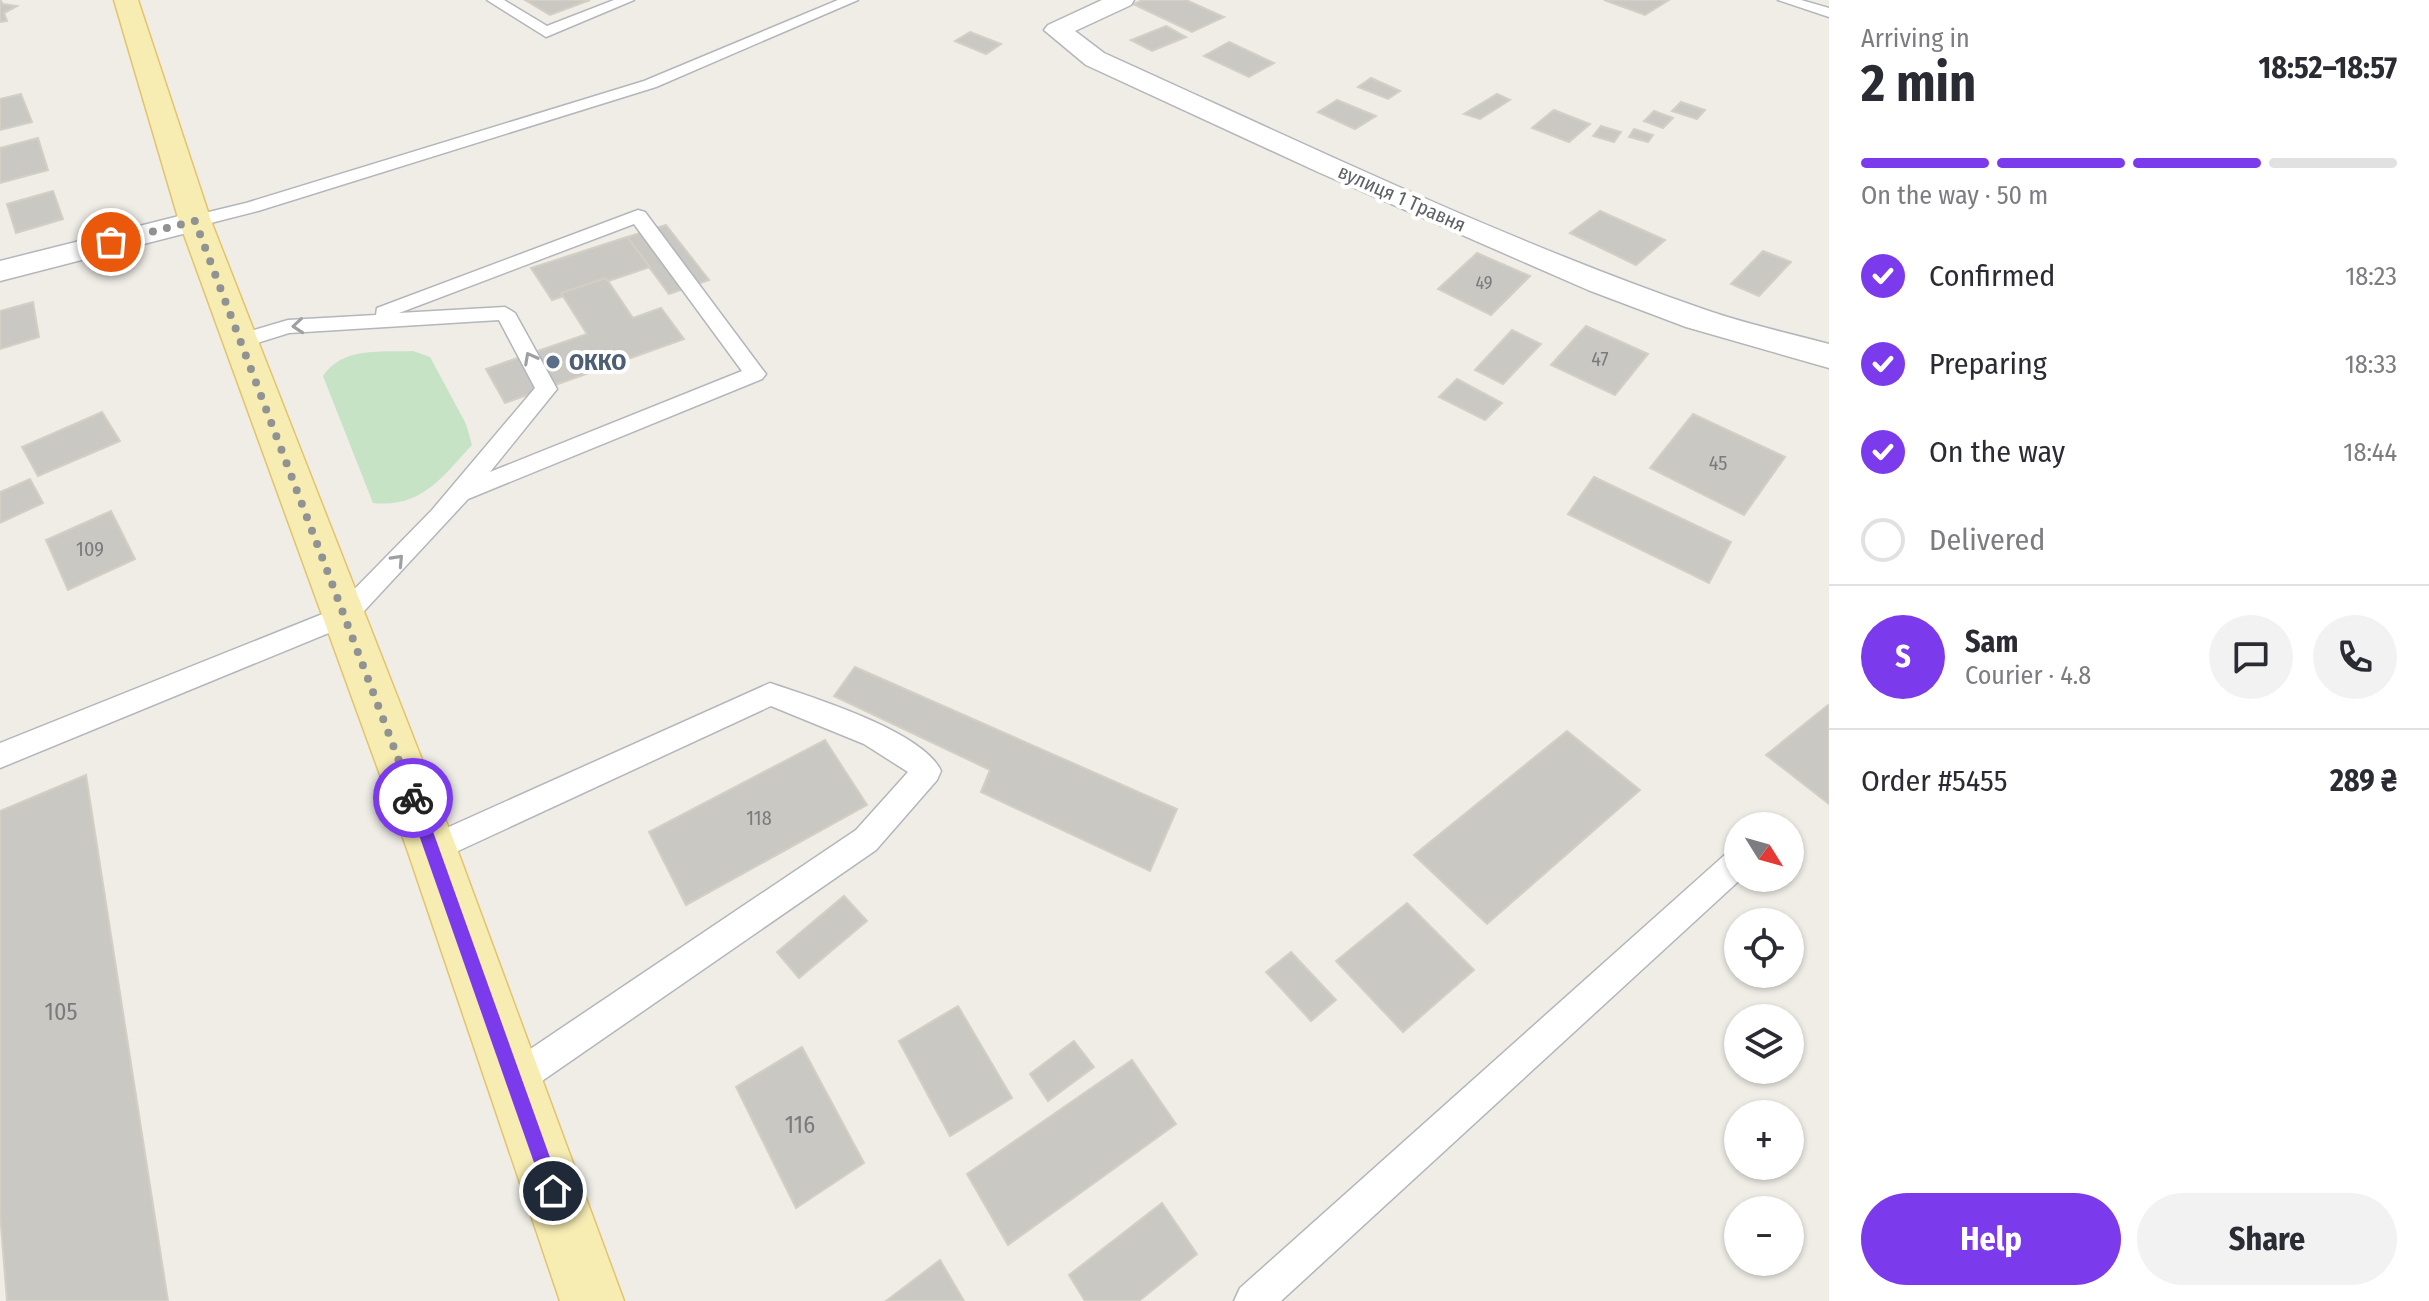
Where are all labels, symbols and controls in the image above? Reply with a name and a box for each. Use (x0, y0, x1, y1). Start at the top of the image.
text: Arriving in (1861, 23, 1970, 54)
text: 18:52–18:57 (2258, 50, 2397, 86)
text: 2 min (1861, 52, 1976, 115)
street label: вулиця 1 Травня (1334, 159, 1470, 237)
text: On the way · 50 m (1861, 180, 2048, 211)
pin (77, 208, 145, 276)
icon: bag (89, 220, 133, 264)
icon: check (1861, 254, 1905, 298)
text: Confirmed (1929, 258, 2055, 294)
text: 18:23 (2345, 261, 2397, 292)
house number: 49 (1475, 272, 1493, 294)
one-way arrow (291, 318, 304, 335)
icon: check (1861, 342, 1905, 386)
text: Preparing (1929, 346, 2047, 382)
house number: 47 (1591, 347, 1609, 371)
place label: ОККО (569, 348, 626, 376)
text: 18:33 (2345, 349, 2397, 380)
one-way arrow (525, 352, 540, 367)
marker: ОККО (544, 353, 562, 371)
icon: check (1861, 430, 1905, 474)
text: On the way (1929, 434, 2065, 470)
text: 18:44 (2343, 437, 2397, 468)
house number: 45 (1709, 451, 1727, 475)
text: Delivered (1929, 522, 2045, 558)
house number: 109 (76, 537, 104, 561)
one-way arrow (389, 555, 404, 569)
button: chat (2209, 615, 2293, 699)
button: phone (2313, 615, 2397, 699)
text: Sam (1965, 624, 2018, 660)
text: S (1895, 639, 1911, 675)
text: Courier · 4.8 (1965, 660, 2091, 691)
courier (373, 758, 453, 838)
text: Order #5455 (1861, 763, 2007, 799)
text: 289 ₴ (2330, 763, 2397, 799)
icon: bike (391, 776, 435, 820)
house number: 118 (746, 806, 772, 830)
north arrow (1724, 812, 1804, 892)
map controls (1724, 812, 1804, 1276)
button: locate (1724, 908, 1804, 988)
house number: 105 (45, 998, 77, 1026)
button: layers (1724, 1004, 1804, 1084)
button: + (1724, 1100, 1804, 1180)
house number: 116 (785, 1111, 815, 1139)
pin (519, 1157, 587, 1225)
icon: home (531, 1169, 575, 1213)
button: Help (1861, 1193, 2121, 1285)
button: Share (2137, 1193, 2397, 1285)
button: − (1724, 1196, 1804, 1276)

